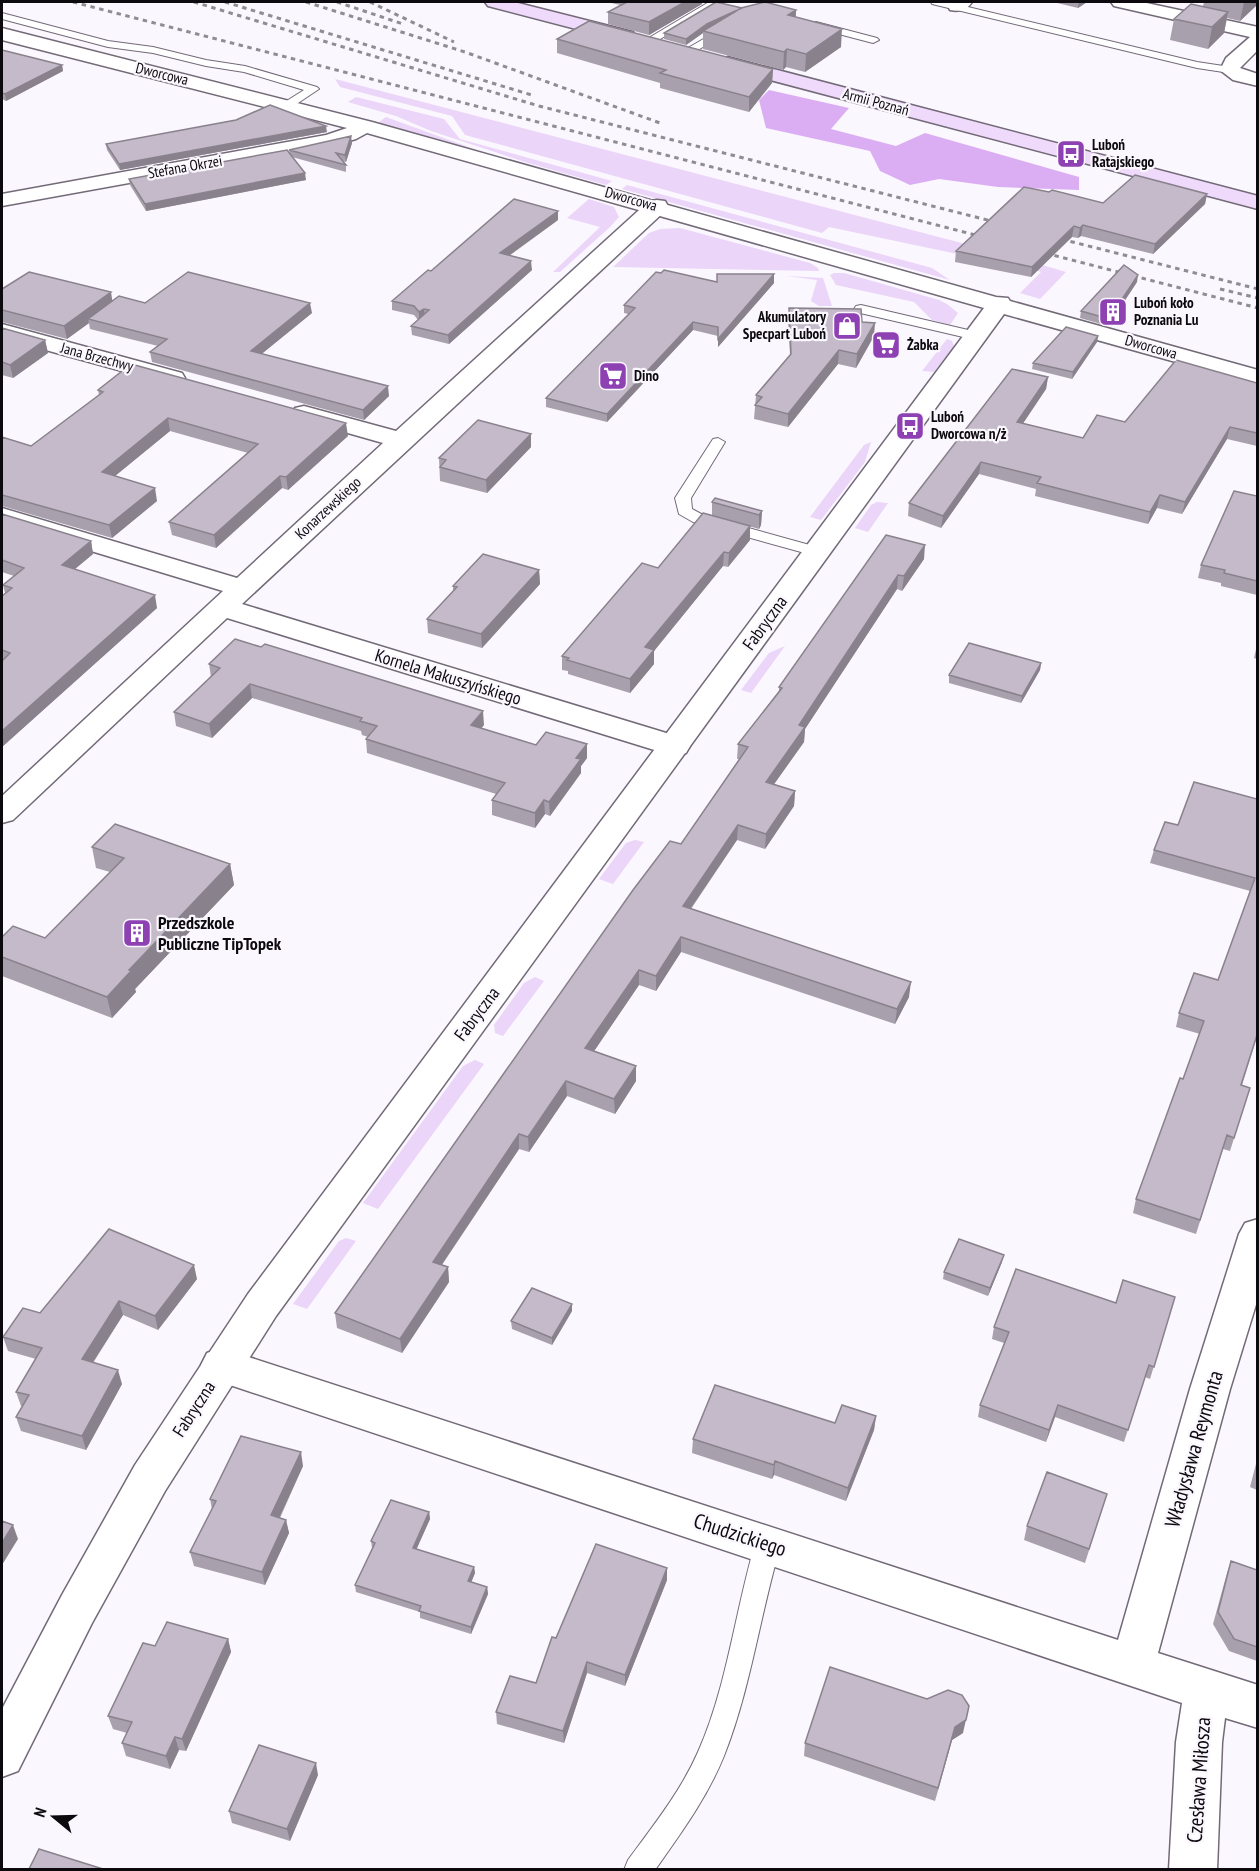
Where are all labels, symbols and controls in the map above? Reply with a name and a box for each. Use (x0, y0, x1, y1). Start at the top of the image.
street label: Dworcowa (134, 58, 190, 89)
street label: Armii Poznań (841, 84, 911, 119)
place label: Luboń Ratajskiego (1092, 135, 1155, 171)
bus stop icon: Luboń Ratajskiego (1055, 138, 1087, 170)
street label: Stefana Okrzei (146, 151, 224, 182)
street label: Dworcowa (603, 182, 659, 215)
place label: Luboń koło Poznania Lu (1134, 293, 1199, 329)
building icon: Luboń koło Poznania Lu (1097, 296, 1129, 328)
place label: Akumulatory Specpart Luboń (743, 307, 827, 343)
shop icon: Akumulatory Specpart Luboń (831, 310, 863, 342)
supermarket icon: Żabka (870, 329, 902, 361)
street label: Dworcowa (1123, 330, 1179, 363)
place label: Żabka (907, 335, 939, 354)
street label: Jana Brzechwy (58, 337, 136, 375)
supermarket icon: Dino (597, 360, 629, 392)
place label: Dino (634, 366, 659, 385)
place label: Luboń Dworcowa n/ż (931, 407, 1007, 443)
bus stop icon: Luboń Dworcowa n/ż (894, 410, 926, 442)
street label: Konarzewskiego (291, 472, 365, 543)
street label: Fabryczna (737, 591, 792, 655)
street label: Kornela Makuszyńskiego (372, 643, 524, 710)
place label: Przedszkole Publiczne TipTopek (158, 911, 282, 955)
building icon: Przedszkole Publiczne TipTopek (121, 917, 153, 949)
street label: Fabryczna (449, 982, 504, 1045)
street label: Władysława Reymonta (1158, 1367, 1229, 1530)
street label: Fabryczna (167, 1376, 220, 1441)
street label: Chudzickiego (690, 1507, 790, 1562)
street label: Czesława Miłosza (1181, 1716, 1216, 1844)
north arrow (24, 1787, 84, 1847)
text: N (29, 1805, 51, 1819)

